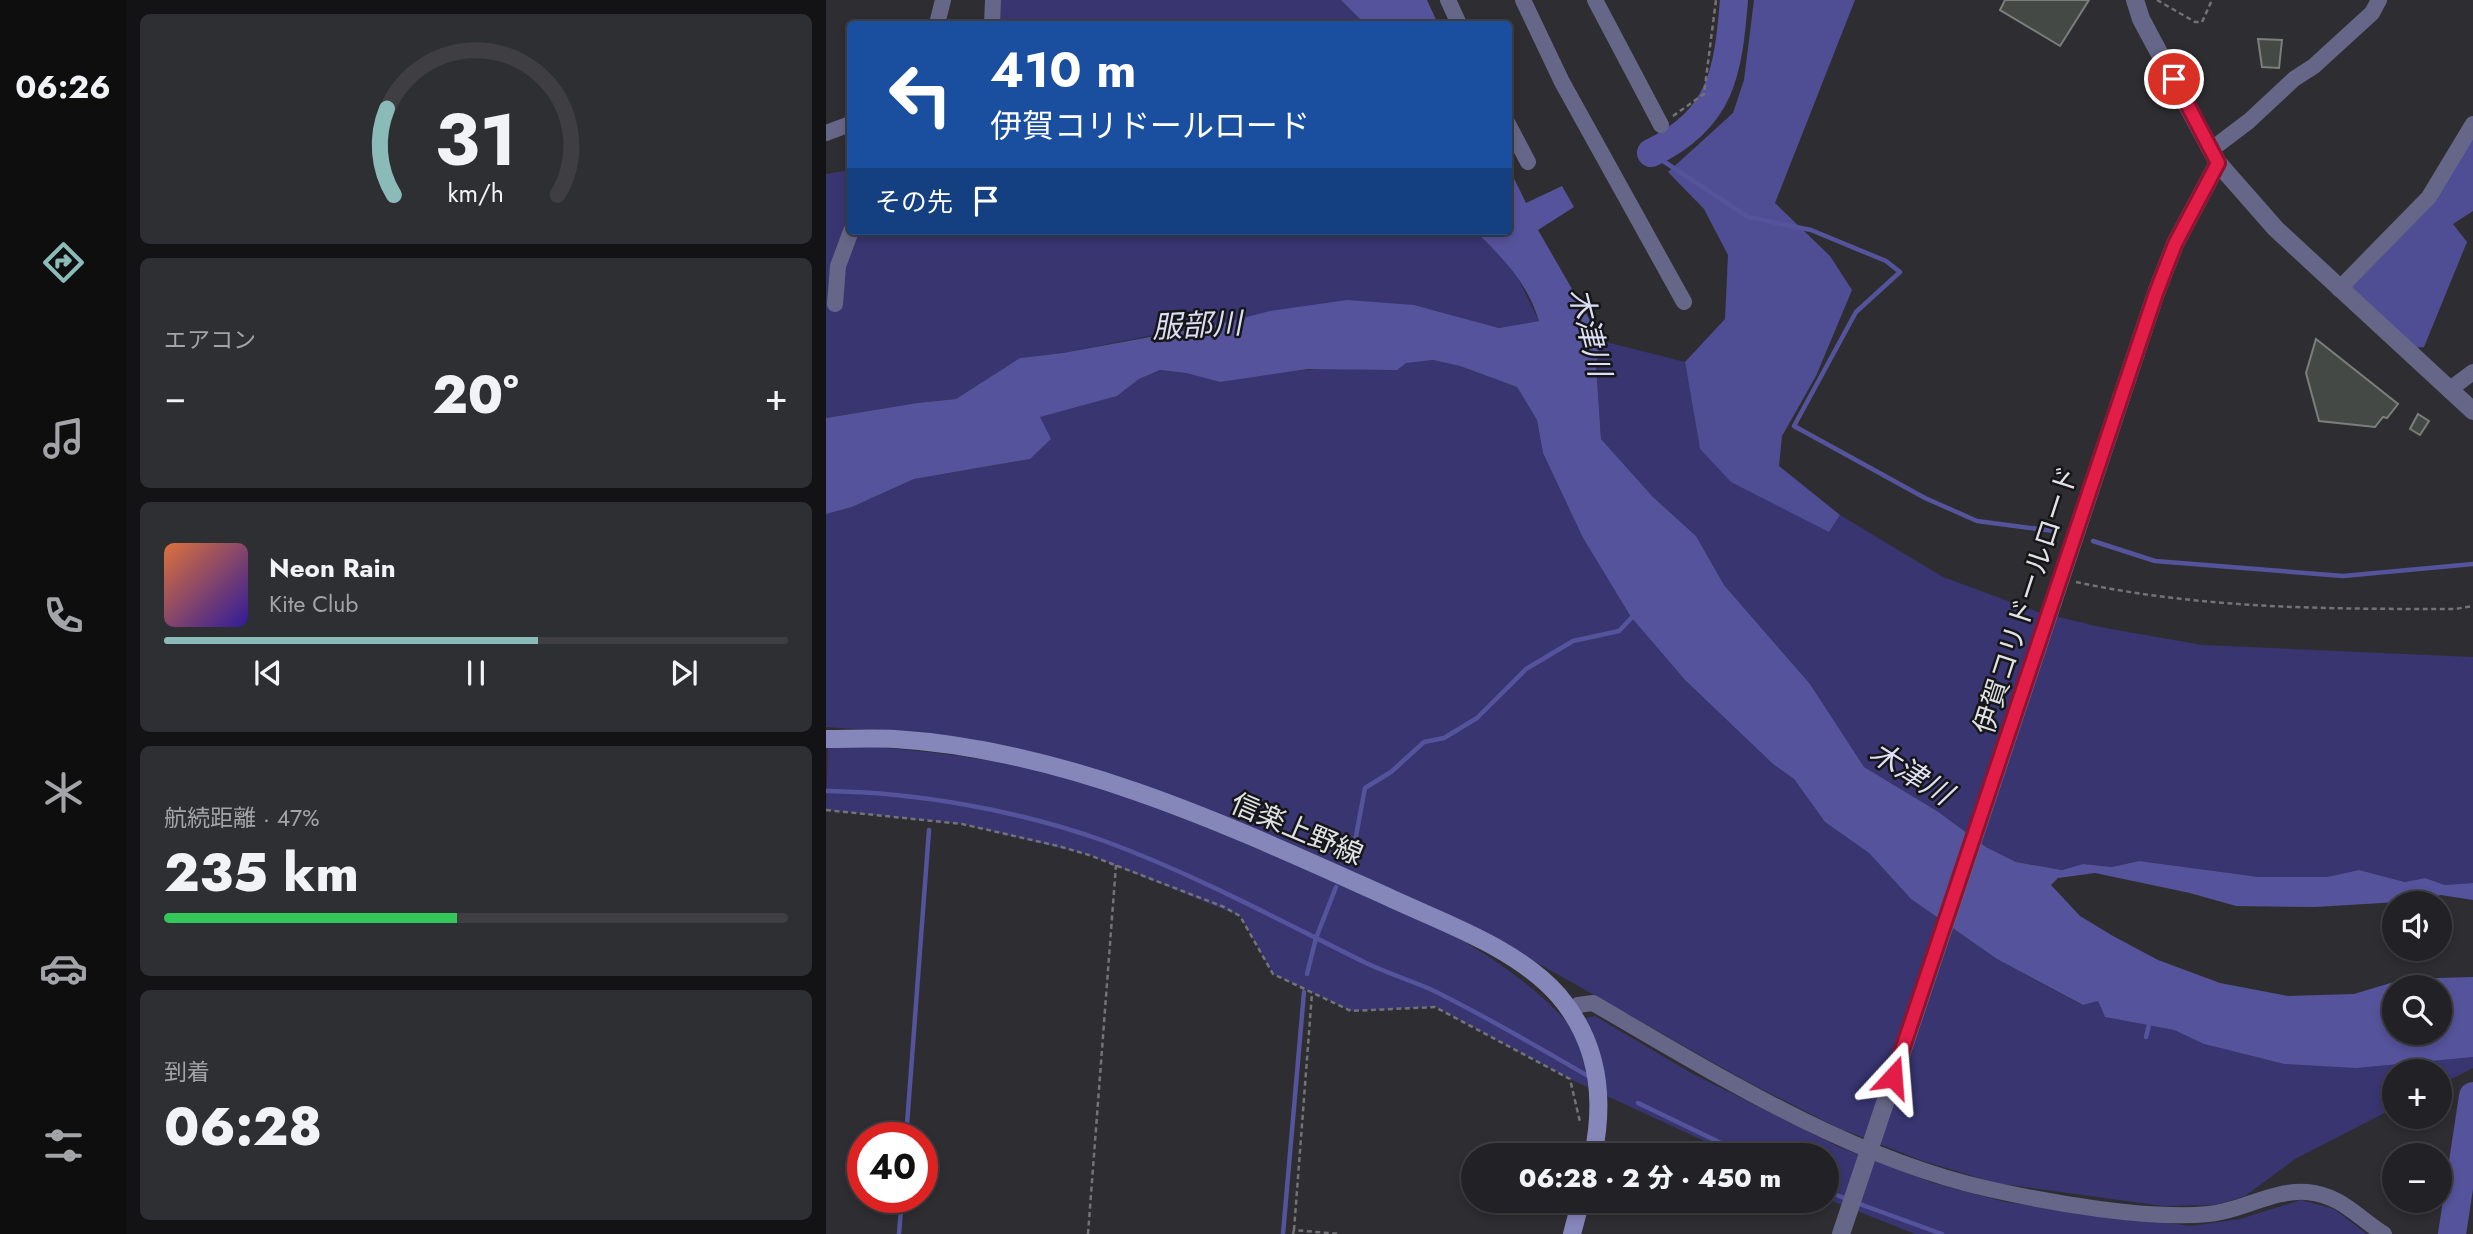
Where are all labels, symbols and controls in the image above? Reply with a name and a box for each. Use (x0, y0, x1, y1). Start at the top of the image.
text: 410 m (990, 35, 1136, 105)
icon: left (875, 49, 966, 140)
pin (2144, 49, 2204, 109)
icon: arrive (2155, 60, 2193, 98)
text: 06:26 (15, 64, 111, 110)
text: 31 (435, 87, 517, 192)
text: 伊賀コリドールロード (990, 103, 1310, 149)
text: km/h (448, 175, 504, 211)
icon: arrive (967, 182, 1005, 220)
text: その先 (875, 183, 953, 221)
icon: directions (39, 238, 88, 287)
water label: 木津川 (1558, 283, 1622, 384)
water label: 服部川 (1151, 301, 1246, 349)
text: エアコン (164, 323, 256, 357)
text: 20° (432, 357, 519, 433)
text: − (164, 369, 186, 424)
text: + (765, 369, 788, 424)
icon: music (39, 414, 88, 463)
street label: 伊賀コリドールロード (1963, 461, 2089, 739)
text: Neon Rain (269, 549, 396, 587)
text: Kite Club (269, 587, 358, 621)
icon: phone (39, 591, 88, 640)
icon: previous (249, 654, 287, 692)
icon: pause (457, 654, 495, 692)
icon: next (665, 654, 703, 692)
water label: 木津川 (1861, 731, 1963, 817)
icon: climate (39, 768, 88, 817)
street label: 信楽上野線 (1225, 783, 1369, 875)
text: 航続距離 · 47% (164, 801, 319, 835)
text: 235 km (164, 835, 359, 911)
map controls (2382, 891, 2452, 1213)
button: sound (2382, 891, 2452, 961)
icon: car (39, 944, 88, 993)
button: search (2382, 975, 2452, 1045)
position arrow (1856, 1040, 1930, 1114)
text: 到着 (164, 1055, 210, 1089)
button: + (2382, 1059, 2452, 1129)
text: 06:28 (164, 1089, 322, 1165)
icon: filters (39, 1121, 88, 1170)
speed limit sign: 40 (847, 1122, 938, 1213)
button: − (2382, 1143, 2452, 1213)
text: 06:28 · 2 分 · 450 m (1519, 1159, 1781, 1197)

